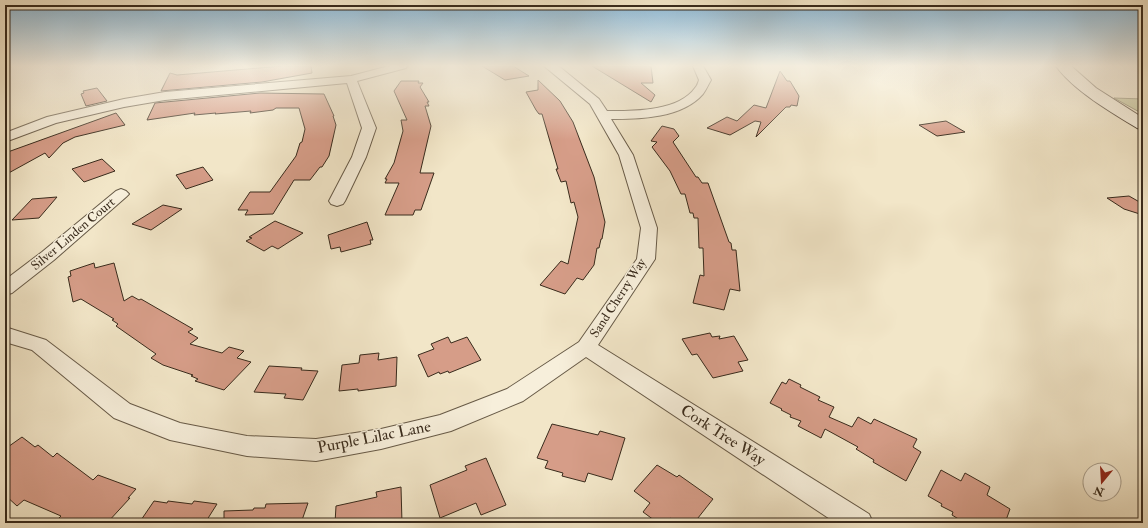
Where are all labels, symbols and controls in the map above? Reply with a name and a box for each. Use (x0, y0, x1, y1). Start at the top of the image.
street label: Silver Linden Court (28, 194, 118, 274)
street label: Sand Cherry Way (586, 255, 651, 341)
street label: Cork Tree Way (677, 400, 770, 470)
street label: Purple Lilac Lane (316, 416, 433, 459)
north arrow (1082, 462, 1122, 502)
text: N (1091, 483, 1107, 499)

